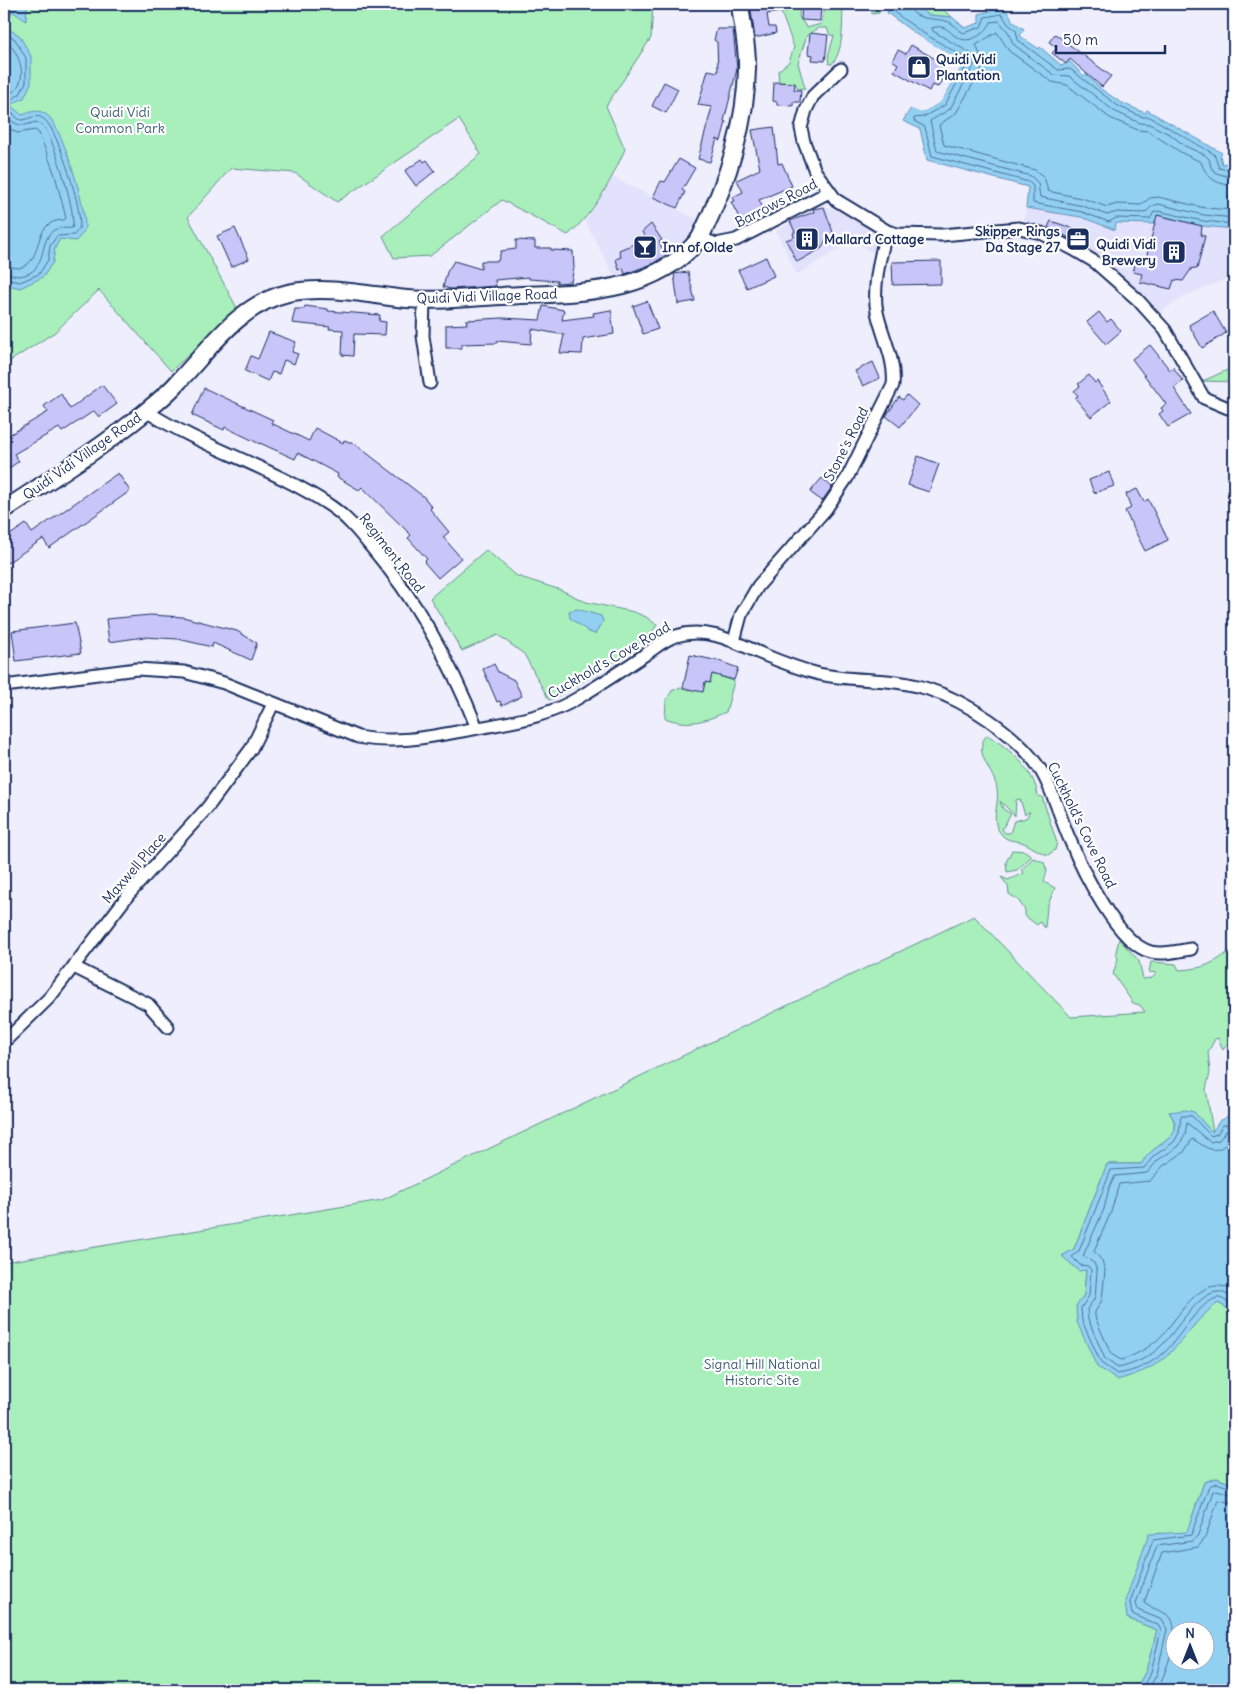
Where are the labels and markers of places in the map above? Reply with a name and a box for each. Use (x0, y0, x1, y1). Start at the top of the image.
place label: Quidi Vidi Plantation (936, 50, 1000, 84)
shop icon: Quidi Vidi Plantation (906, 54, 932, 80)
place label: Skipper Rings Da Stage 27 (975, 222, 1061, 256)
building icon: Mallard Cottage (794, 226, 820, 252)
office icon: Skipper Rings Da Stage 27 (1065, 226, 1091, 252)
place label: Mallard Cottage (824, 230, 925, 248)
bar icon: Inn of Olde (632, 234, 658, 260)
place label: Quidi Vidi Brewery (1096, 235, 1156, 269)
place label: Inn of Olde (662, 238, 733, 256)
building icon: Quidi Vidi Brewery (1161, 239, 1187, 265)

